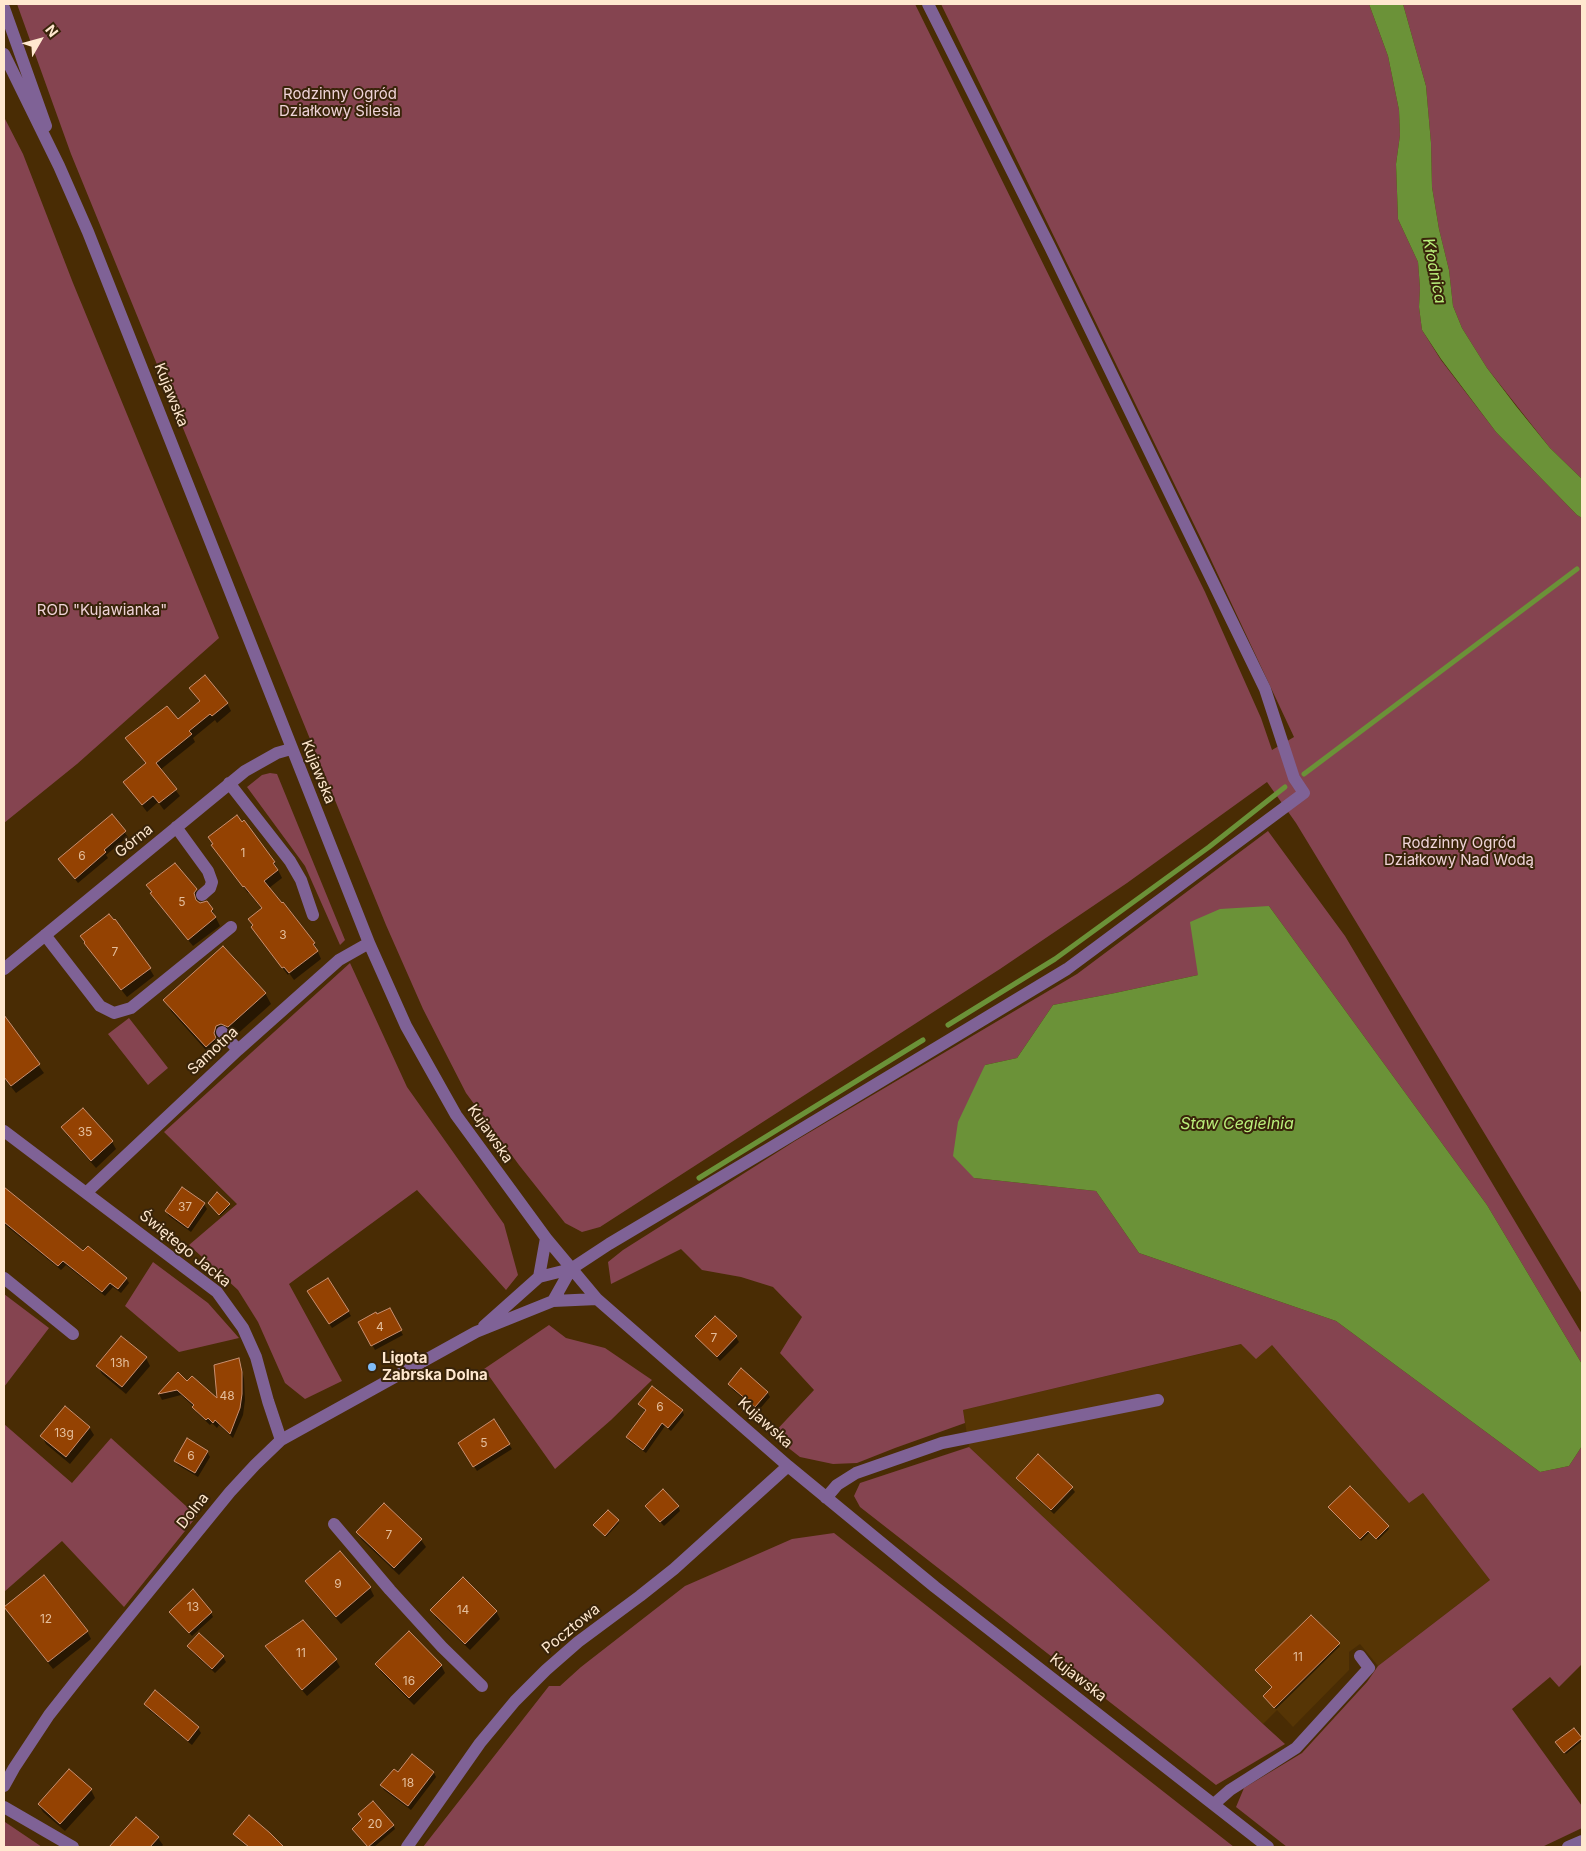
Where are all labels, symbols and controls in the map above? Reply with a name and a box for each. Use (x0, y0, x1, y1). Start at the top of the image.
north arrow (15, 15, 65, 65)
text: N (42, 21, 62, 40)
park label: Rodzinny Ogród Działkowy Silesia (279, 85, 401, 120)
water label: Kłodnica (1418, 237, 1450, 305)
street label: Kujawska (150, 360, 192, 430)
park label: ROD "Kujawianka" (37, 601, 167, 619)
street label: Kujawska (297, 737, 339, 807)
street label: Górna (111, 820, 157, 862)
park label: Rodzinny Ogród Działkowy Nad Wodą (1384, 834, 1534, 869)
house number: 1 (241, 846, 245, 860)
house number: 6 (78, 849, 86, 863)
house number: 5 (178, 895, 186, 909)
house number: 3 (279, 928, 287, 942)
house number: 7 (112, 945, 118, 959)
street label: Samotna (184, 1023, 242, 1079)
street label: Kujawska (463, 1101, 517, 1167)
water label: Staw Cegielnia (1180, 1114, 1294, 1134)
house number: 35 (78, 1125, 92, 1139)
house number: 37 (178, 1200, 192, 1214)
street label: Świętego Jacka (136, 1207, 234, 1291)
house number: 4 (376, 1320, 384, 1334)
house number: 7 (711, 1331, 717, 1345)
place label: Ligota Zabrska Dolna (382, 1349, 488, 1384)
house number: 13h (110, 1356, 130, 1370)
marker: Ligota Zabrska Dolna (366, 1361, 378, 1373)
house number: 48 (219, 1389, 235, 1403)
street label: Kujawska (734, 1394, 796, 1452)
house number: 6 (656, 1400, 664, 1414)
house number: 13g (54, 1426, 74, 1440)
house number: 5 (480, 1436, 488, 1450)
house number: 6 (187, 1449, 195, 1463)
street label: Dolna (173, 1490, 213, 1532)
house number: 7 (386, 1528, 392, 1542)
house number: 9 (334, 1577, 342, 1591)
house number: 13 (187, 1600, 199, 1614)
street label: Pocztowa (538, 1600, 604, 1658)
house number: 14 (457, 1603, 469, 1617)
house number: 12 (40, 1612, 52, 1626)
house number: 11 (296, 1646, 306, 1660)
street label: Kujawska (1046, 1650, 1110, 1706)
house number: 11 (1293, 1650, 1303, 1664)
house number: 16 (403, 1674, 415, 1688)
house number: 18 (402, 1776, 414, 1790)
house number: 20 (368, 1817, 382, 1831)

